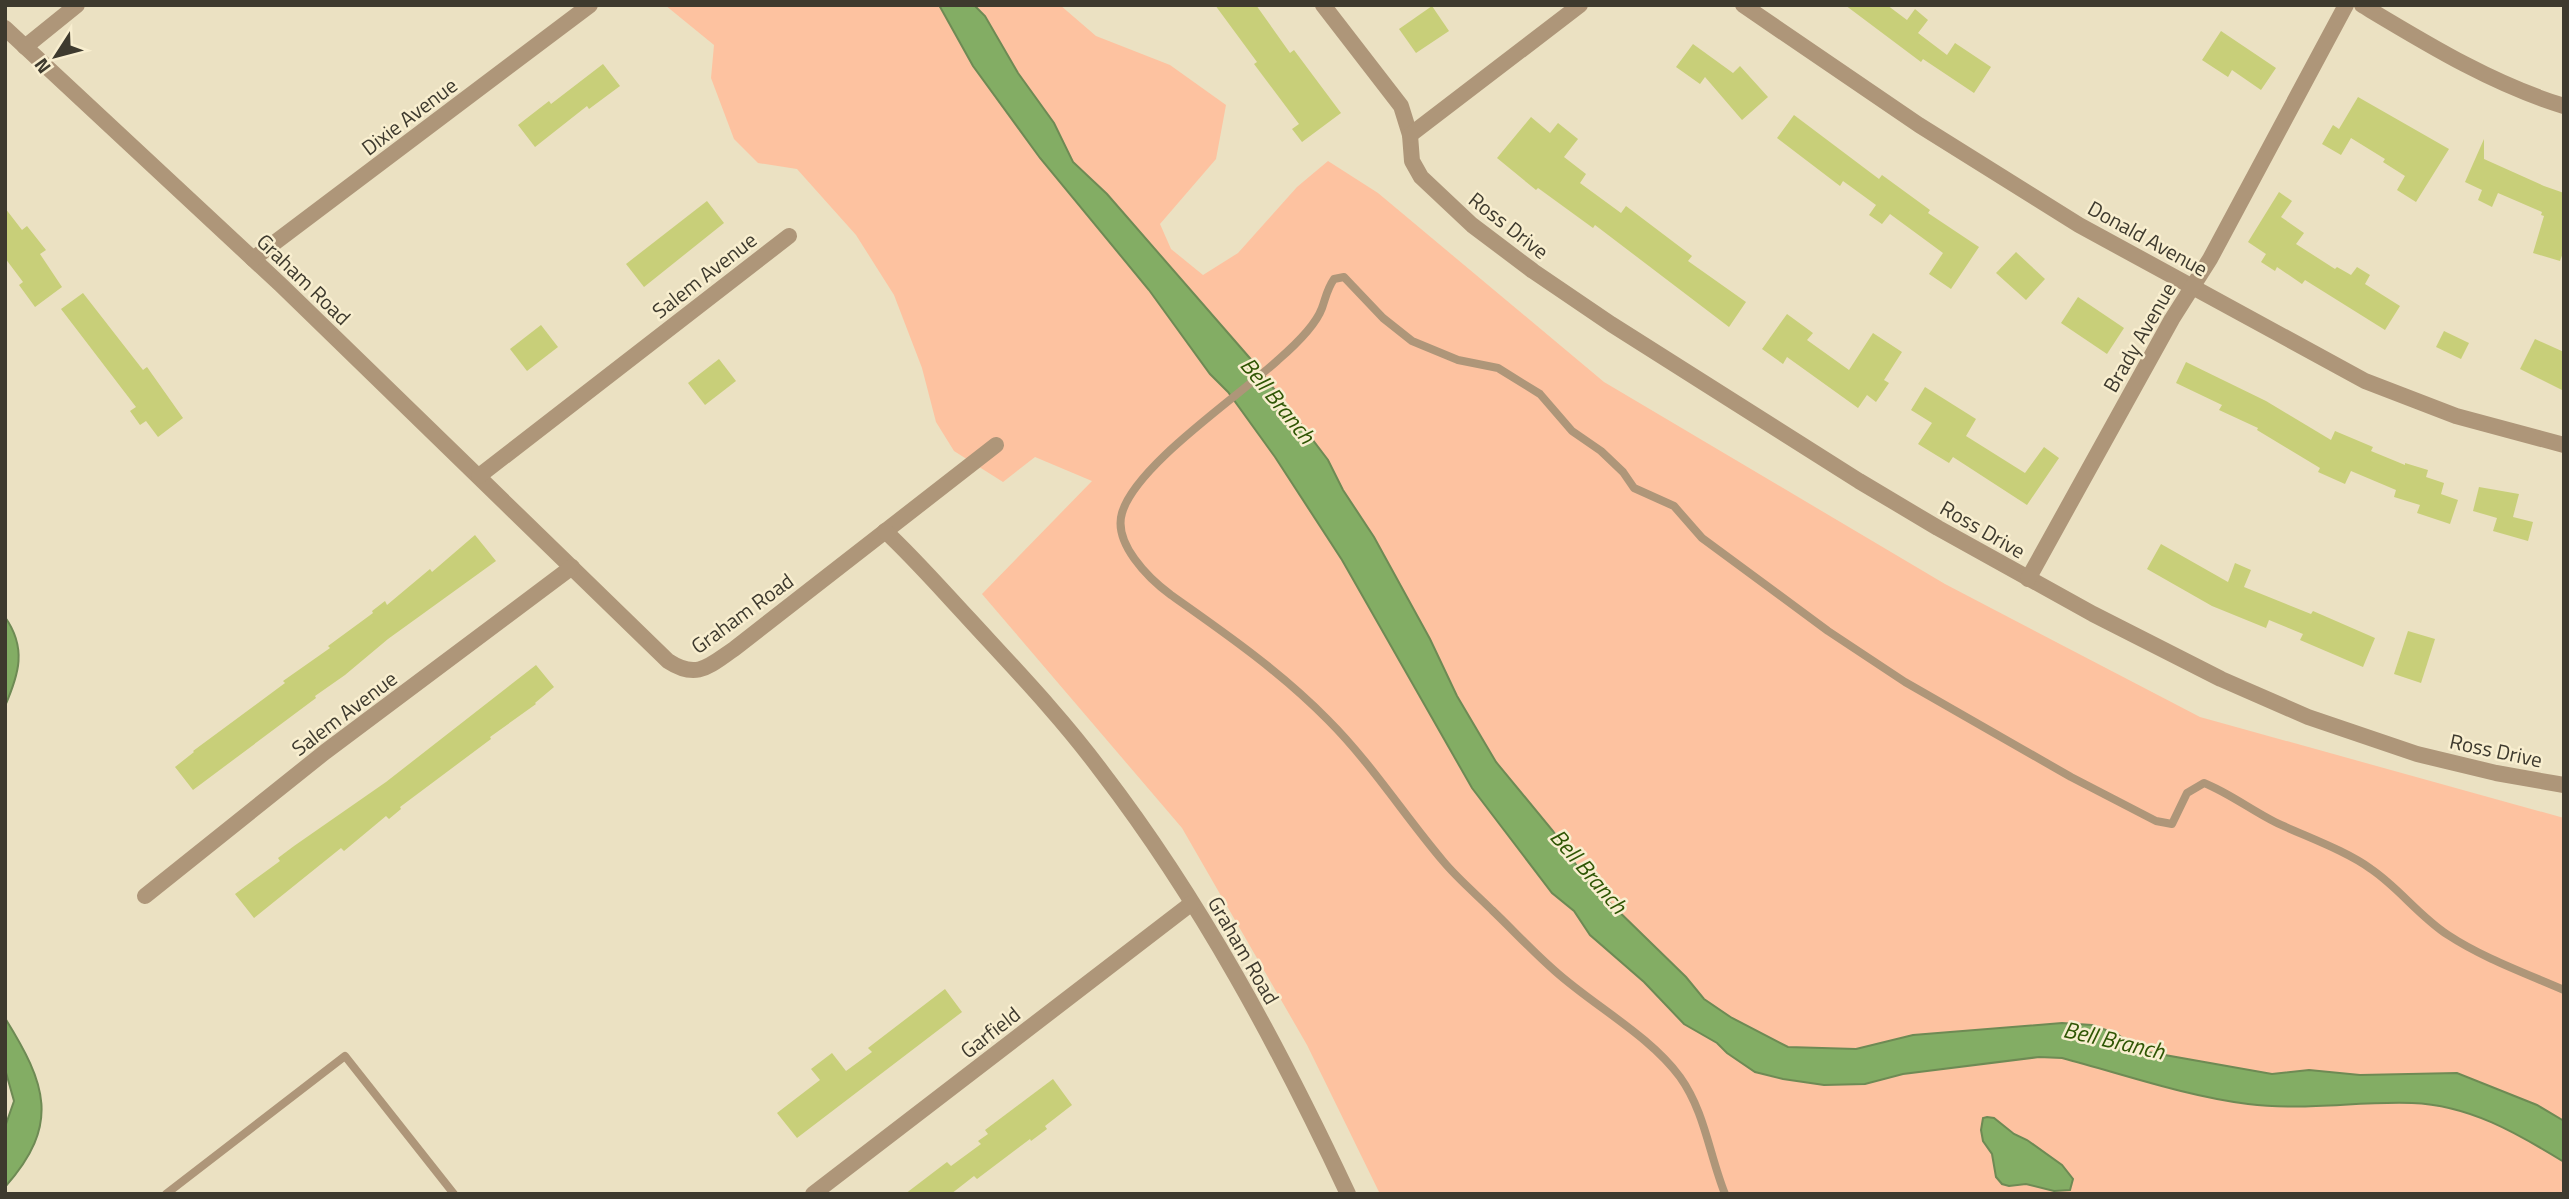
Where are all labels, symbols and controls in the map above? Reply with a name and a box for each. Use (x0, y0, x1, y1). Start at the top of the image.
north arrow (21, 21, 91, 91)
text: N (26, 52, 57, 80)
street label: Dixie Avenue (354, 69, 464, 163)
street label: Ross Drive (1462, 183, 1556, 267)
street label: Donald Avenue (2082, 192, 2214, 284)
street label: Salem Avenue (645, 224, 763, 326)
street label: Graham Road (250, 226, 358, 332)
street label: Brady Avenue (2095, 276, 2183, 398)
water label: Bell Branch (1232, 349, 1324, 451)
street label: Ross Drive (1934, 492, 2032, 566)
street label: Graham Road (684, 565, 800, 661)
street label: Salem Avenue (284, 663, 404, 763)
street label: Ross Drive (2447, 725, 2545, 775)
water label: Bell Branch (1542, 821, 1636, 922)
street label: Graham Road (1200, 890, 1288, 1010)
street label: Garfield (953, 998, 1027, 1066)
water label: Bell Branch (2060, 1011, 2169, 1069)

